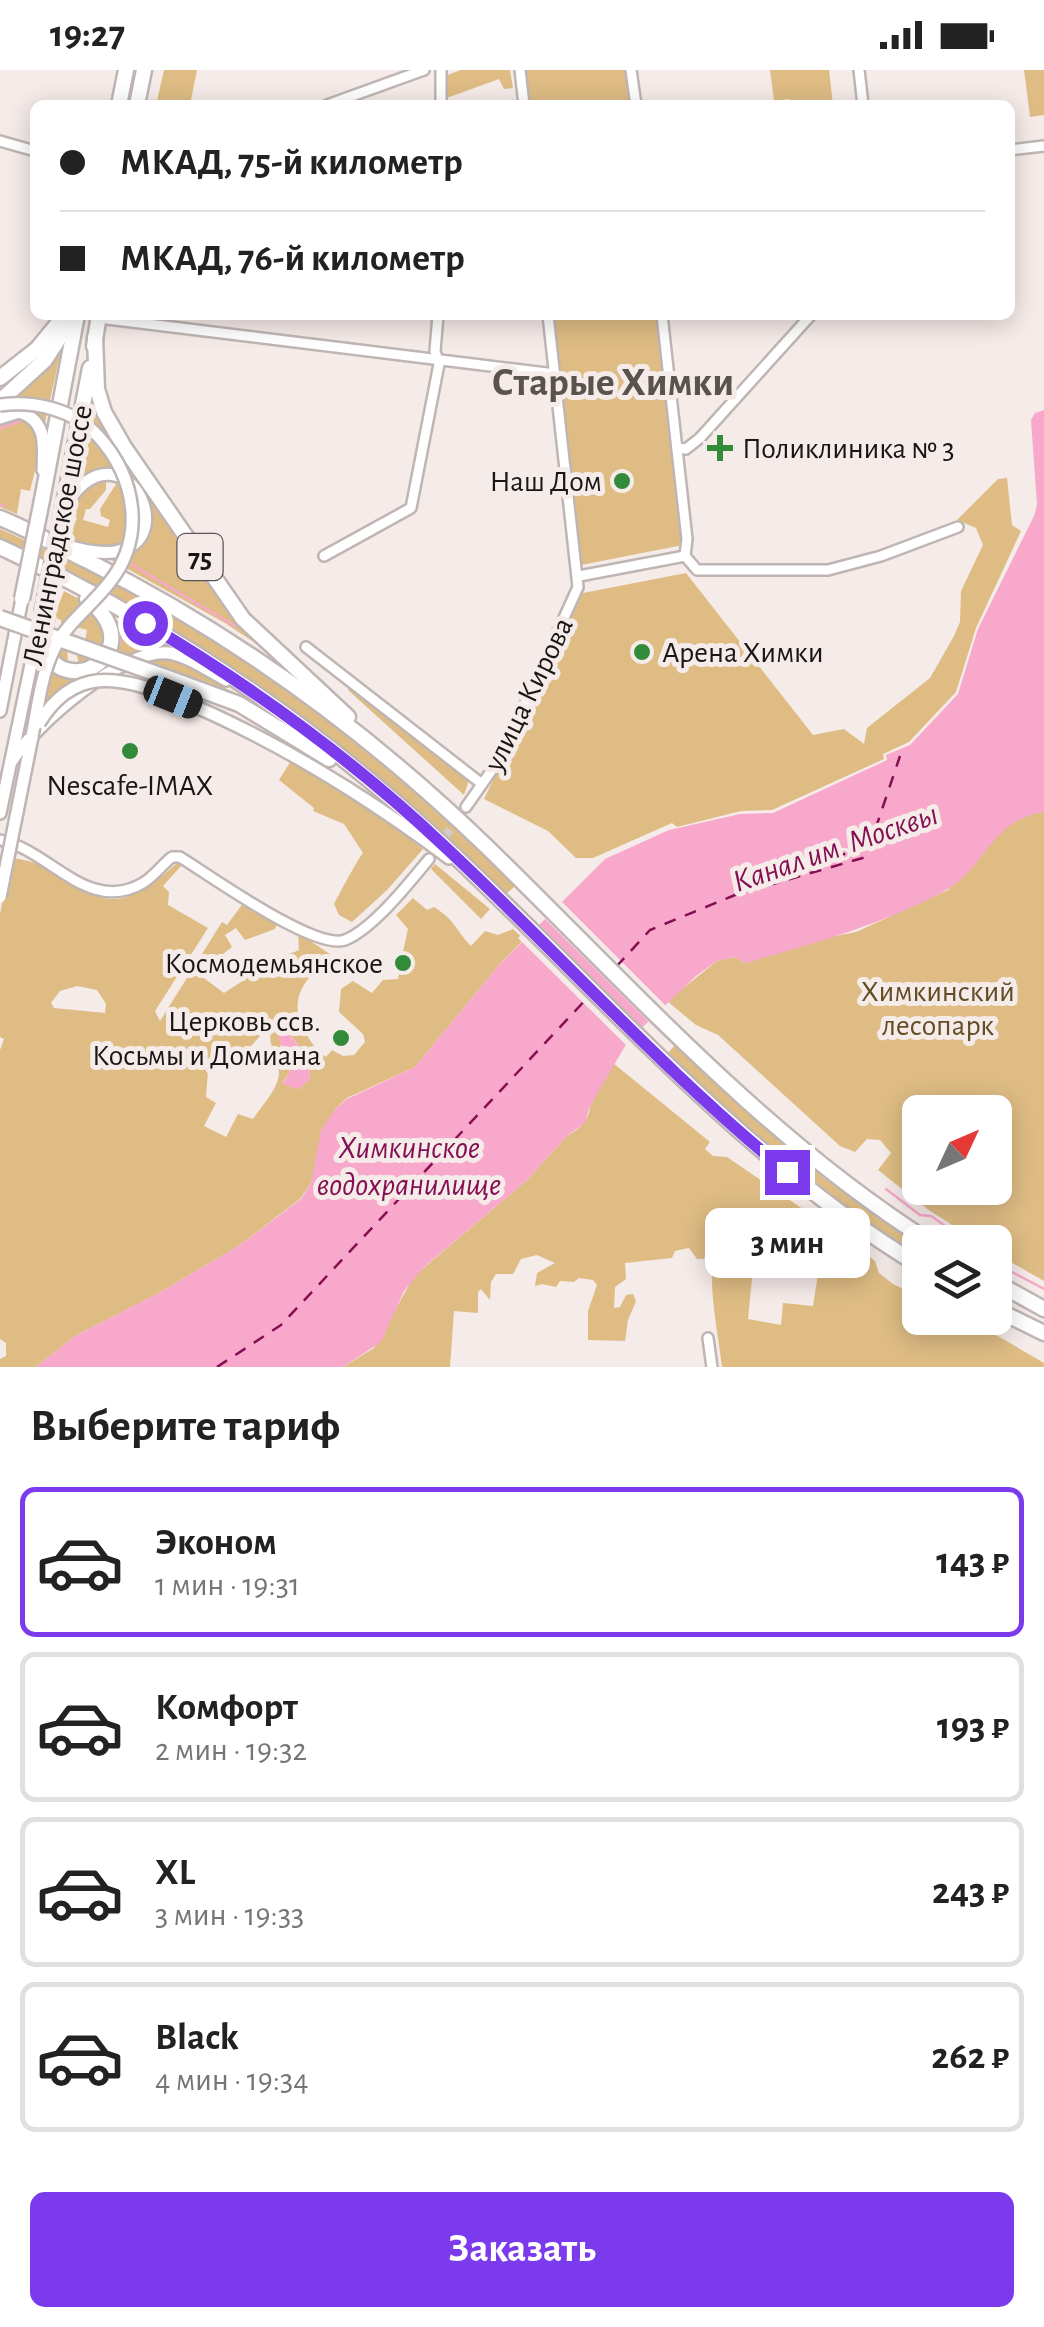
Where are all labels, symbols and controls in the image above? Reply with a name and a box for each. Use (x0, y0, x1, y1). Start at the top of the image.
text: 19:27 (50, 16, 125, 54)
text: МКАД, 75-й километр (120, 144, 463, 182)
text: МКАД, 76-й километр (120, 240, 465, 278)
district label: Старые Химки (492, 363, 734, 403)
street label: Ленинградское шоссе (18, 402, 98, 668)
place label: Поликлиника № 3 (742, 434, 955, 464)
marker: Поликлиника № 3 (707, 435, 733, 461)
place label: Наш Дом (490, 467, 602, 497)
marker: Наш Дом (611, 470, 633, 492)
road number: 75 (178, 534, 222, 580)
route start (123, 601, 168, 646)
street label: улица Кирова (478, 613, 579, 777)
place label: Арена Химки (662, 638, 824, 668)
marker: Арена Химки (631, 641, 653, 663)
car (140, 672, 206, 722)
marker: Nescafe-IMAX (119, 740, 141, 762)
place label: Nescafe-IMAX (47, 771, 213, 801)
water label: Канал им. Москвы (729, 798, 942, 898)
place label: Космодемьянское (165, 949, 383, 979)
marker: Космодемьянское (392, 952, 414, 974)
park label: Химкинский лесопарк (861, 977, 1015, 1041)
place label: Церковь ссв. Косьмы и Домиана (92, 1007, 321, 1071)
marker: Церковь ссв. Косьмы и Домиана (330, 1027, 352, 1049)
north arrow (902, 1095, 1012, 1205)
map controls (902, 1095, 1012, 1335)
water label: Химкинское водохранилище (317, 1132, 501, 1202)
route end (765, 1150, 810, 1195)
callout: 3 мин (704, 1207, 870, 1277)
button: layers (902, 1225, 1012, 1335)
text: 3 мин (751, 1227, 824, 1259)
text: Выберите тариф (30, 1404, 340, 1449)
icon: car (35, 1517, 125, 1607)
text: Эконом (155, 1524, 277, 1562)
text: 143 ₽ (936, 1543, 1009, 1581)
text: 1 мин · 19:31 (155, 1569, 300, 1601)
icon: car (35, 1682, 125, 1772)
text: Комфорт (155, 1689, 298, 1727)
text: 193 ₽ (937, 1708, 1009, 1746)
text: 2 мин · 19:32 (155, 1734, 307, 1766)
icon: car (35, 1847, 125, 1937)
text: XL (155, 1854, 195, 1892)
text: 243 ₽ (932, 1873, 1009, 1911)
text: 3 мин · 19:33 (155, 1899, 304, 1931)
icon: car (35, 2012, 125, 2102)
text: Black (155, 2019, 239, 2057)
text: 262 ₽ (931, 2038, 1009, 2076)
text: 4 мин · 19:34 (155, 2064, 309, 2096)
button: Заказать (30, 2192, 1014, 2307)

